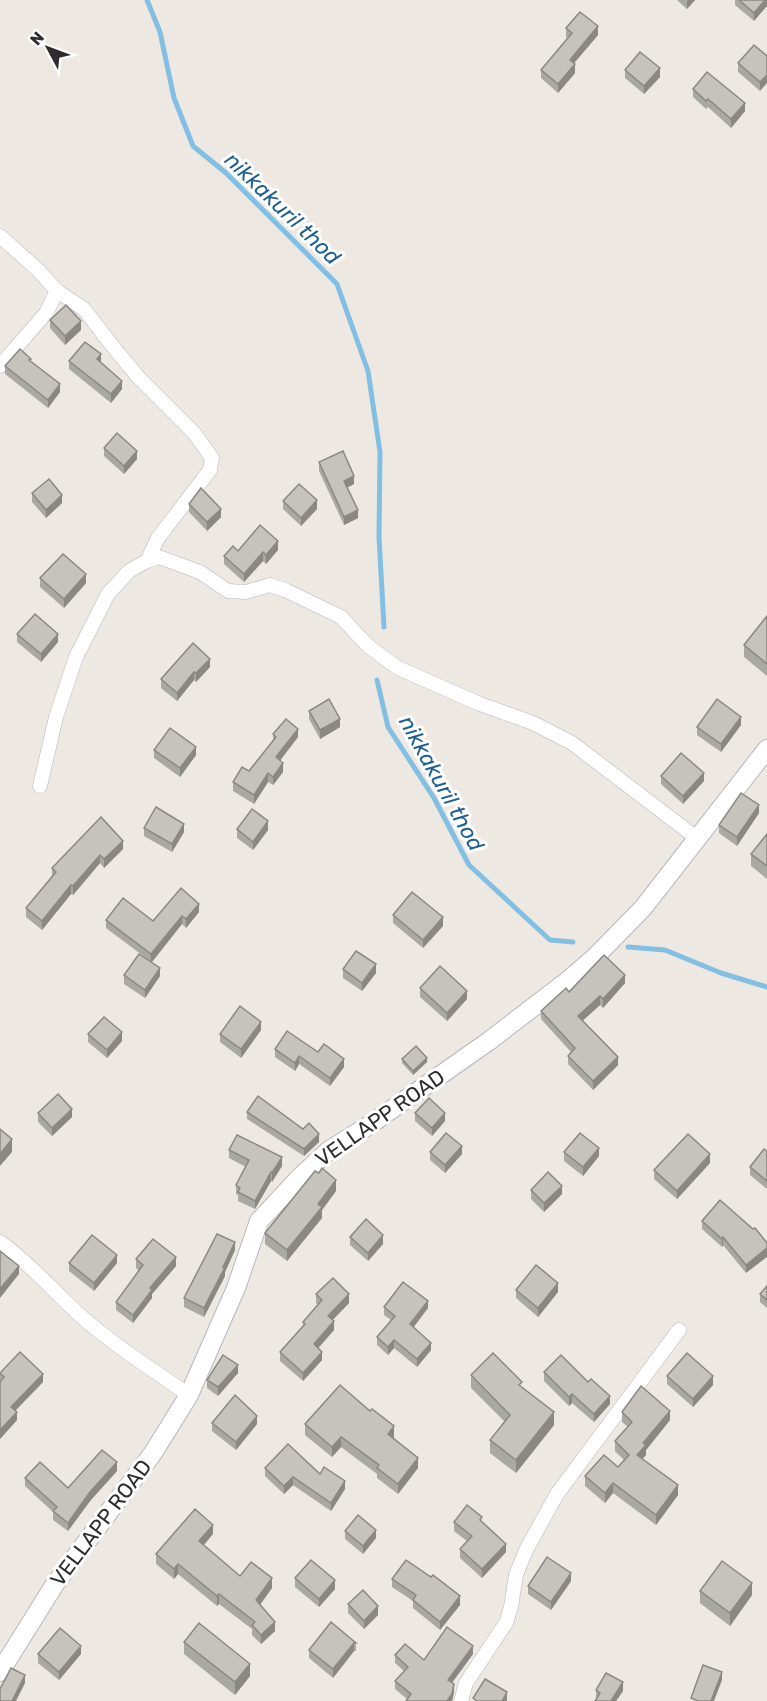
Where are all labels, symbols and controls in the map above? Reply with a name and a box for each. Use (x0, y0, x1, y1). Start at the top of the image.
north arrow (18, 18, 78, 78)
text: N (26, 28, 48, 49)
water label: nikkakuril thod (219, 146, 347, 271)
water label: nikkakuril thod (393, 711, 490, 856)
street label: VELLAPP ROAD (310, 1064, 449, 1171)
street label: VELLAPP ROAD (45, 1454, 156, 1591)

